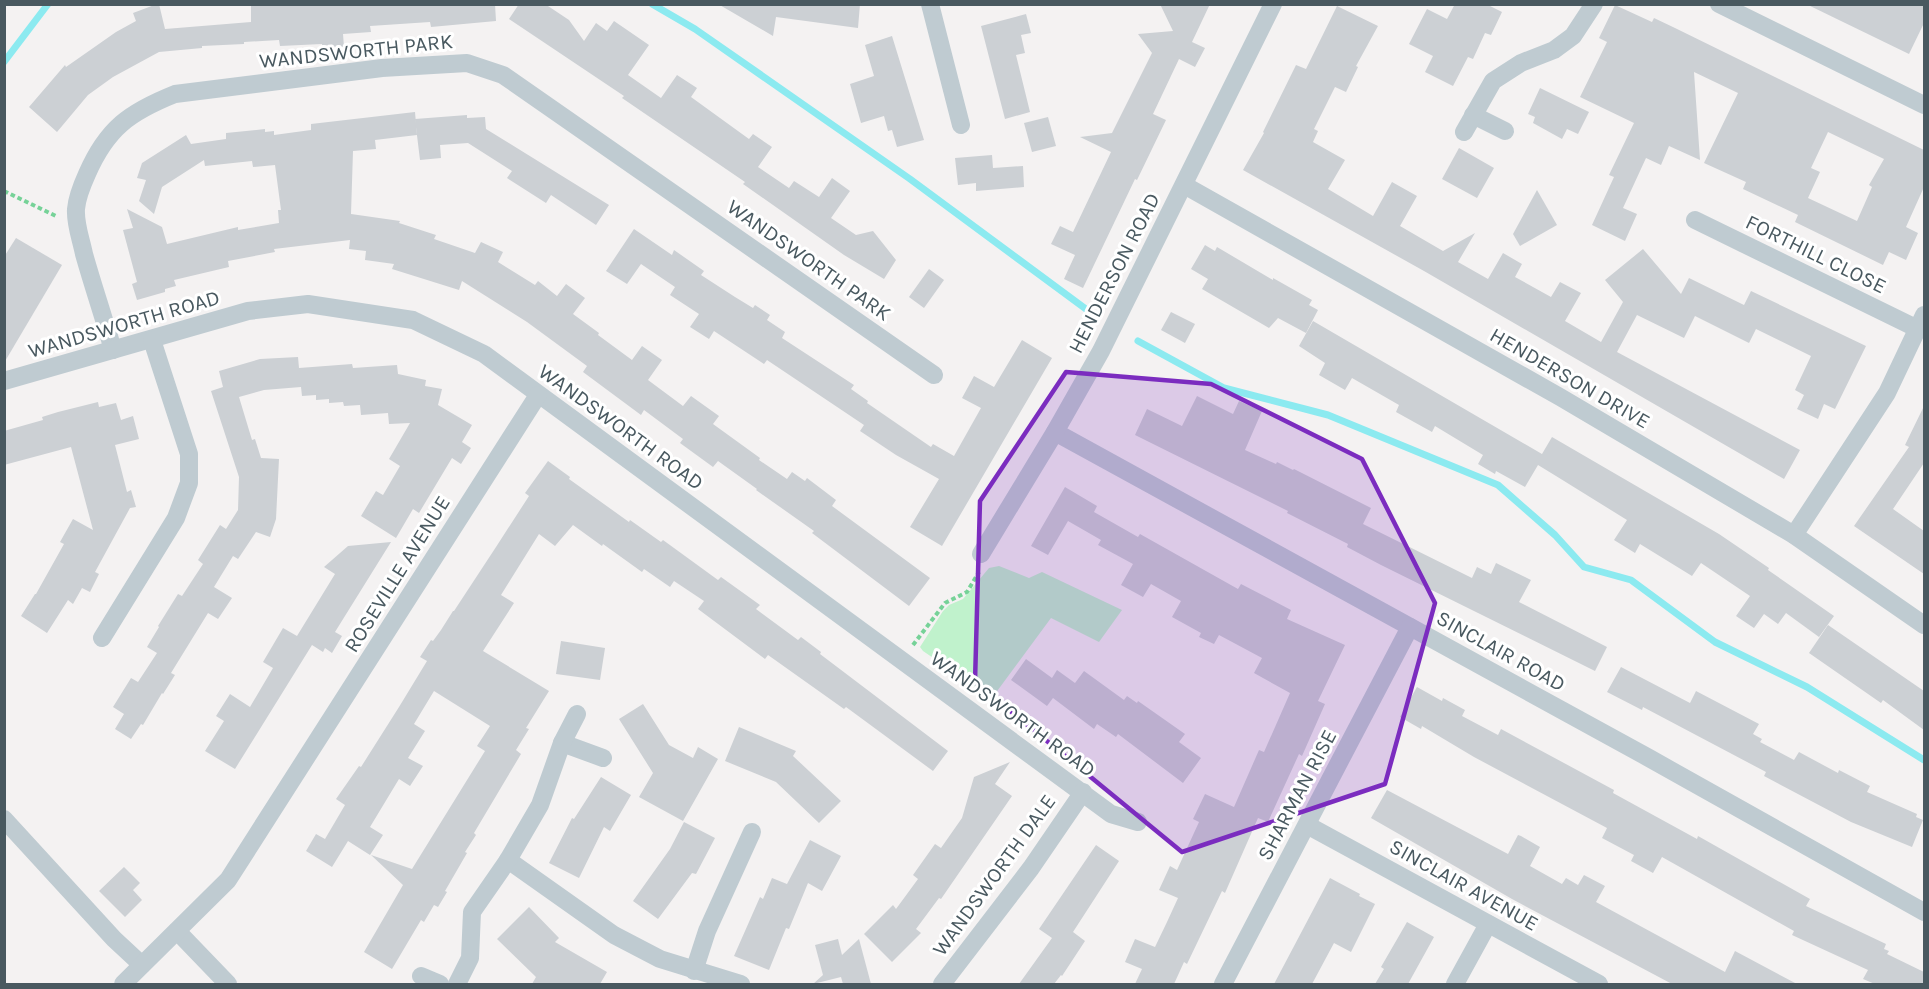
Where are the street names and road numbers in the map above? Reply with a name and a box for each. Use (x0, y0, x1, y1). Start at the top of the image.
street label: WANDSWORTH PARK (258, 29, 454, 73)
street label: HENDERSON ROAD (1063, 189, 1165, 357)
street label: WANDSWORTH PARK (723, 194, 896, 326)
street label: FORTHILL CLOSE (1742, 210, 1890, 298)
street label: WANDSWORTH ROAD (25, 285, 223, 363)
street label: HENDERSON DRIVE (1486, 322, 1654, 434)
street label: WANDSWORTH ROAD (534, 359, 708, 495)
street label: ROSEVILLE AVENUE (339, 491, 455, 657)
street label: SINCLAIR ROAD (1432, 606, 1570, 696)
street label: WANDSWORTH ROAD (926, 646, 1100, 782)
street label: SHARMAN RISE (1253, 726, 1341, 864)
street label: WANDSWORTH DALE (927, 790, 1061, 960)
street label: SINCLAIR AVENUE (1385, 834, 1543, 936)

